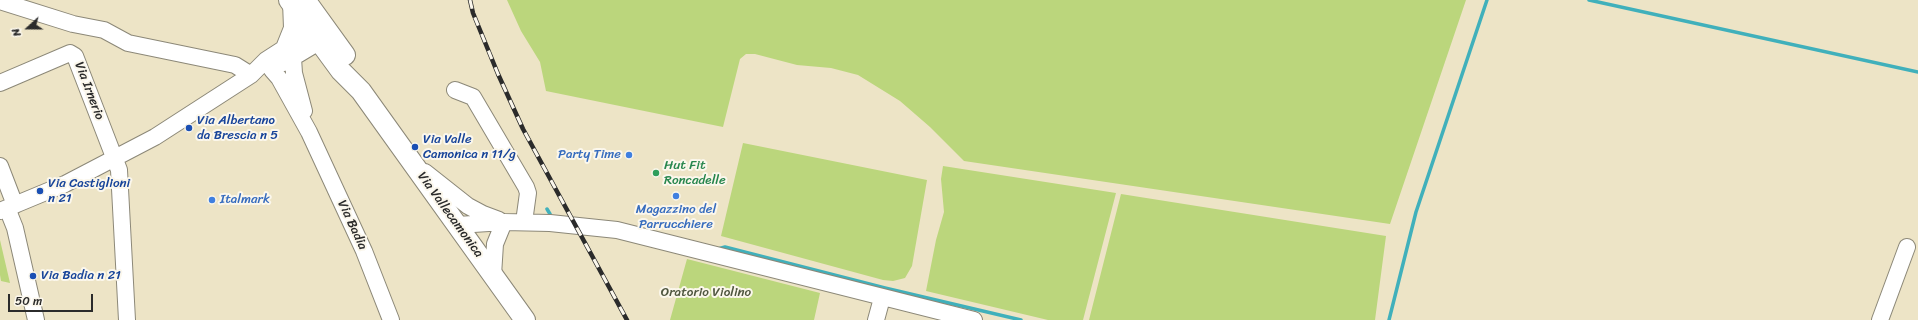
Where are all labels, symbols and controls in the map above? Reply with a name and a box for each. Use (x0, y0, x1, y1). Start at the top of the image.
north arrow (8, 8, 48, 48)
text: N (6, 26, 27, 39)
street label: Via Irnerio (71, 60, 107, 122)
place label: Via Albertano da Brescia n 5 (197, 113, 278, 144)
marker: Via Albertano da Brescia n 5 (184, 123, 194, 133)
place label: Via Valle Camonica n 11/g (423, 132, 516, 163)
marker: Via Valle Camonica n 11/g (410, 142, 420, 152)
place label: Party Time (558, 147, 621, 163)
marker: Party Time (624, 150, 634, 160)
place label: Hut Fit Roncadelle (664, 158, 726, 189)
marker: Hut Fit Roncadelle (651, 168, 661, 178)
street label: Via Vallecamonica (414, 169, 486, 261)
place label: Via Castiglioni n 21 (48, 176, 130, 207)
marker: Via Castiglioni n 21 (35, 186, 45, 196)
marker: Magazzino del Parrucchiere (671, 191, 681, 201)
place label: Italmark (220, 192, 270, 208)
marker: Italmark (207, 195, 217, 205)
street label: Via Badia (334, 198, 370, 252)
place label: Magazzino del Parrucchiere (636, 202, 716, 233)
place label: Via Badia n 21 (41, 268, 121, 284)
marker: Via Badia n 21 (28, 271, 38, 281)
park label: Oratorio Violino (661, 285, 751, 301)
scale bar (10, 286, 95, 312)
text: 50 m (15, 290, 42, 312)

